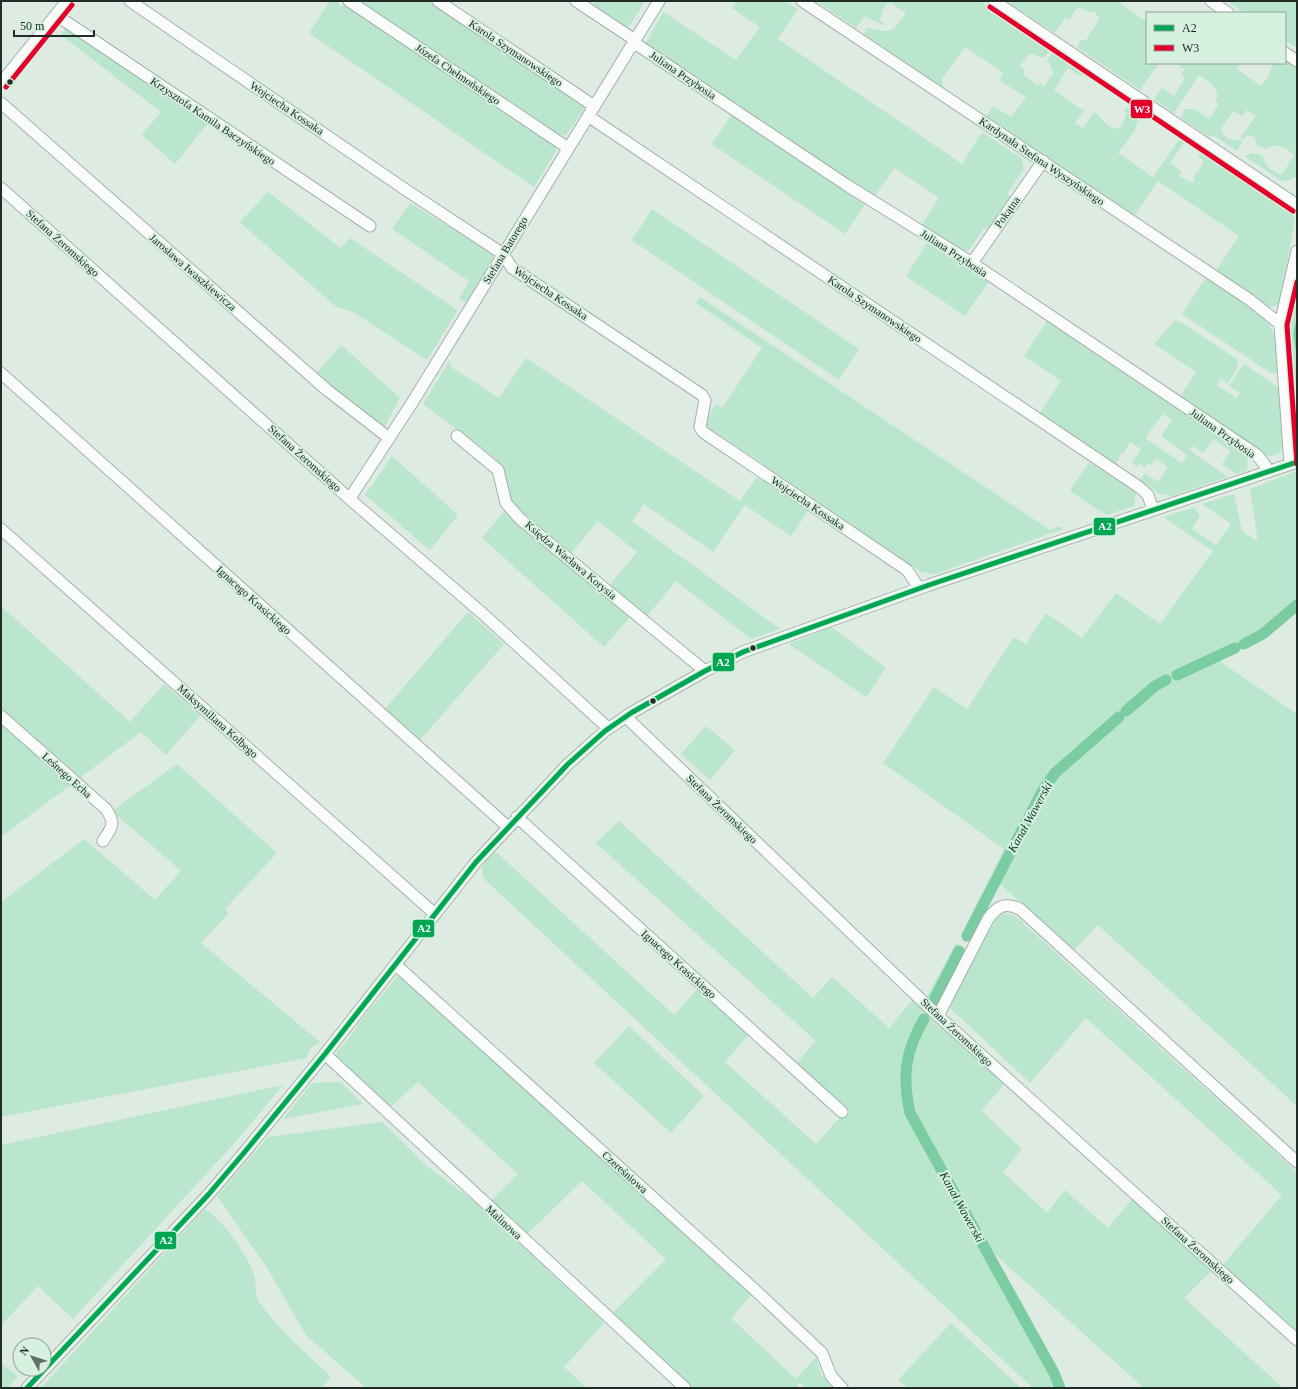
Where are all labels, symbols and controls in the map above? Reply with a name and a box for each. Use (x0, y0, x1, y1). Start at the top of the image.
scale bar (14, 12, 94, 38)
legend (1146, 12, 1286, 64)
street label: Karola Szymanowskiego (467, 17, 565, 89)
text: 50 m (20, 19, 45, 33)
text: A2 (1182, 21, 1197, 35)
street label: Józefa Chełmońskiego (413, 41, 503, 107)
text: W3 (1182, 41, 1199, 55)
street label: Juliana Przybosia (648, 48, 718, 102)
street label: Krzysztofa Kamila Baczyńskiego (148, 75, 278, 168)
unlabelled marker (5, 77, 15, 87)
street label: Wojciecha Kossaka (248, 79, 326, 137)
line badge: W3 (1130, 99, 1153, 119)
text: W3 (1134, 103, 1151, 115)
street label: Kardynała Stefana Wyszyńskiego (977, 115, 1107, 208)
street label: Pokątna (992, 194, 1022, 230)
street label: Stefana Żeromskiego (24, 207, 102, 279)
street label: Stefana Batorego (480, 214, 530, 286)
street label: Juliana Przybosia (918, 227, 990, 279)
street label: Jarosława Iwaszkiewicza (147, 231, 239, 313)
street label: Wojciecha Kossaka (512, 264, 590, 322)
street label: Karola Szymanowskiego (826, 273, 924, 345)
street label: Juliana Przybosia (1188, 406, 1258, 460)
street label: Stefana Żeromskiego (266, 422, 344, 494)
street label: Wojciecha Kossaka (769, 474, 847, 532)
line badge: A2 (1093, 517, 1116, 536)
street label: Księdza Wacława Korysia (523, 518, 619, 602)
text: A2 (1098, 520, 1112, 532)
street label: Ignacego Krasickiego (214, 563, 294, 637)
unlabelled marker (748, 643, 758, 653)
line badge: A2 (712, 652, 735, 672)
text: A2 (716, 656, 730, 668)
street label: Maksymiliana Kolbego (175, 682, 261, 760)
unlabelled marker (648, 696, 658, 706)
street label: Leśnego Echa (40, 750, 94, 800)
street label: Stefana Żeromskiego (684, 772, 760, 846)
water label: Kanał Wawerski (1004, 779, 1055, 856)
line badge: A2 (412, 919, 435, 938)
text: A2 (417, 922, 431, 934)
street label: Ignacego Krasickiego (639, 927, 719, 1001)
street label: Stefana Żeromskiego (919, 996, 996, 1069)
street label: Czereśniowa (600, 1149, 650, 1196)
water label: Kanał Wawerski (936, 1168, 987, 1245)
street label: Malinowa (484, 1202, 524, 1242)
street label: Stefana Żeromskiego (1159, 1214, 1237, 1286)
line badge: A2 (154, 1231, 177, 1250)
text: A2 (159, 1234, 173, 1246)
north arrow (12, 1337, 52, 1377)
text: N (17, 1344, 31, 1358)

